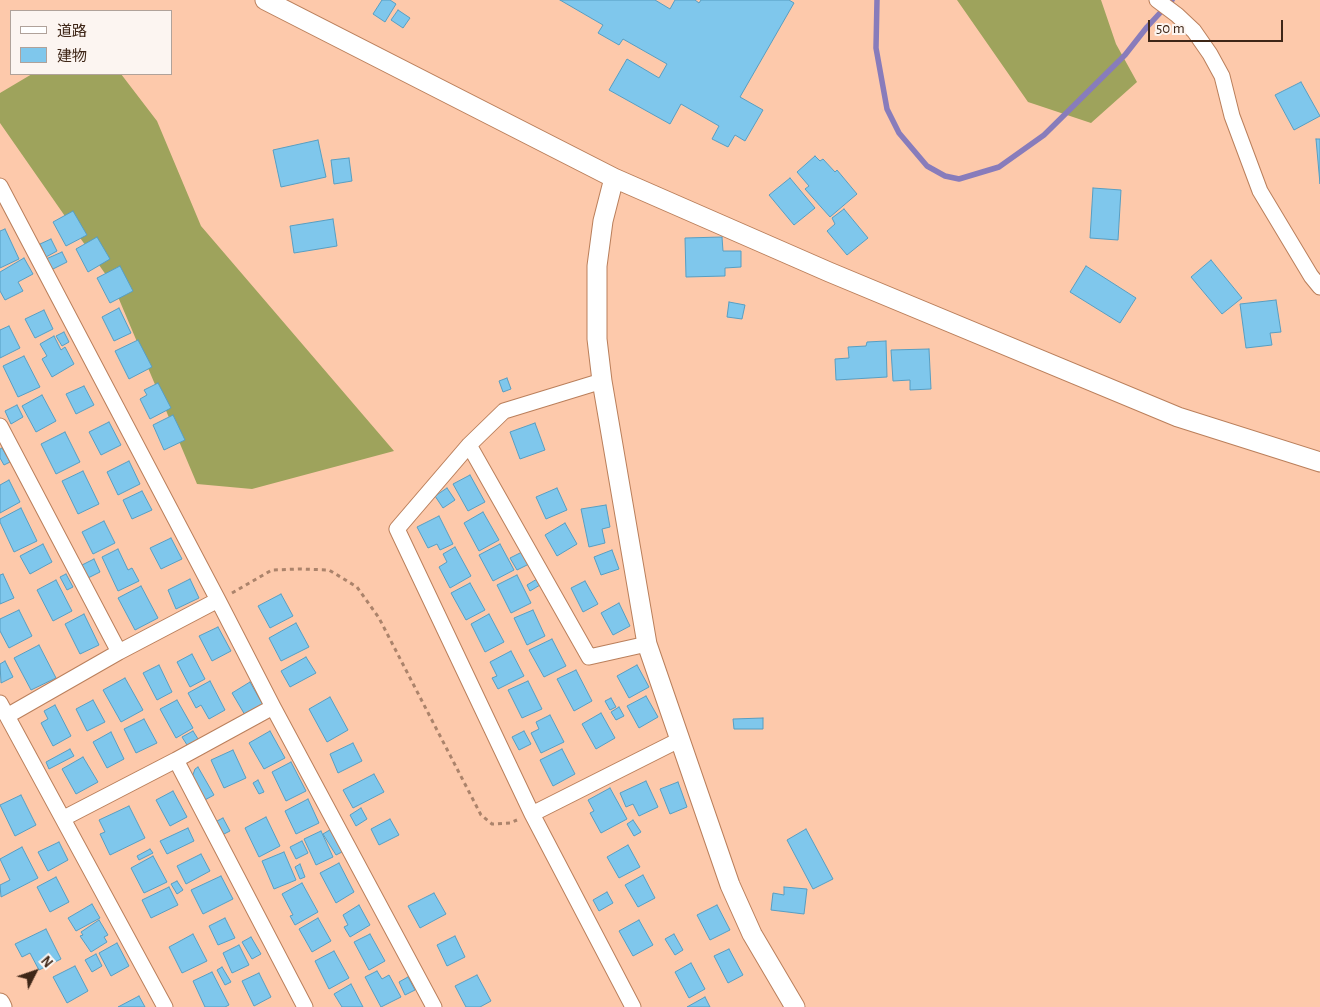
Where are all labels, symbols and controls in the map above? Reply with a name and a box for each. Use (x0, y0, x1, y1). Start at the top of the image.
legend (10, 10, 172, 75)
scale bar (1150, 10, 1285, 42)
text: 50 m (1156, 21, 1185, 36)
text: 道路 (57, 24, 87, 39)
text: 建物 (57, 49, 87, 64)
north arrow (10, 947, 60, 997)
text: N (38, 954, 55, 970)

